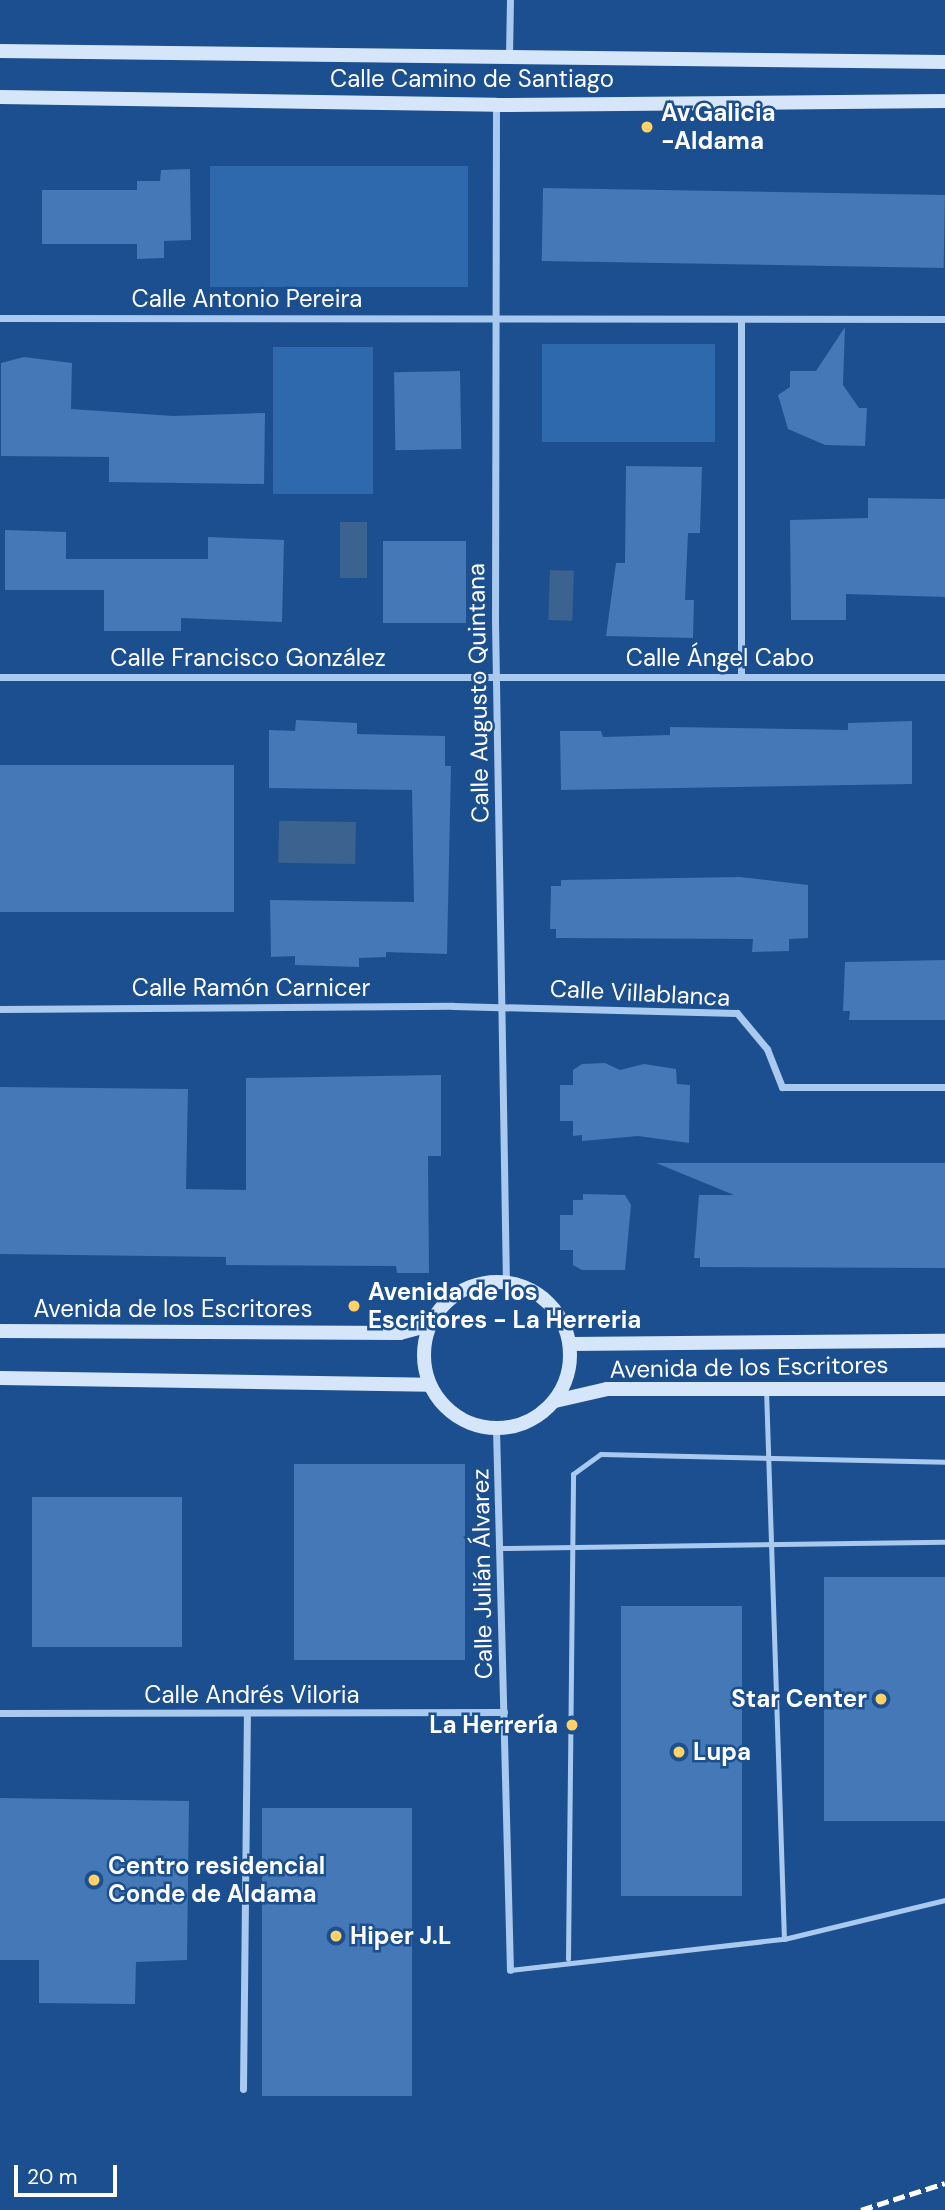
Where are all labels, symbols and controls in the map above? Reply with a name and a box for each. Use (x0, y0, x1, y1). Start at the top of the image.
street label: Calle Camino de Santiago (330, 65, 614, 93)
place label: Av.Galicia -Aldama (661, 99, 776, 155)
marker: Av.Galicia -Aldama (639, 119, 655, 135)
street label: Calle Antonio Pereira (132, 285, 362, 313)
street label: Calle Augusto Quintana (461, 563, 495, 823)
street label: Calle Francisco González (110, 644, 386, 672)
street label: Calle Ángel Cabo (626, 644, 814, 672)
street label: Calle Ramón Carnicer (132, 974, 370, 1002)
street label: Calle Villablanca (549, 974, 731, 1012)
place label: Avenida de los Escritores - La Herreria (368, 1278, 641, 1334)
street label: Avenida de los Escritores (34, 1295, 312, 1323)
marker: Avenida de los Escritores - La Herreria (346, 1298, 362, 1314)
street label: Avenida de los Escritores (609, 1350, 889, 1384)
street label: Calle Julián Álvarez (466, 1469, 498, 1679)
street label: Calle Andrés Viloria (144, 1681, 360, 1709)
place label: Star Center (731, 1685, 867, 1713)
marker: Star Center (873, 1691, 889, 1707)
place label: La Herrería (429, 1711, 558, 1739)
marker: La Herrería (564, 1717, 580, 1733)
place label: Lupa (693, 1738, 751, 1766)
marker: Lupa (671, 1744, 687, 1760)
place label: Centro residencial Conde de Aldama (108, 1852, 325, 1908)
marker: Centro residencial Conde de Aldama (86, 1872, 102, 1888)
place label: Hiper J.L (350, 1922, 451, 1950)
marker: Hiper J.L (328, 1928, 344, 1944)
scale bar (18, 2150, 121, 2194)
text: 20 m (27, 2163, 78, 2191)

